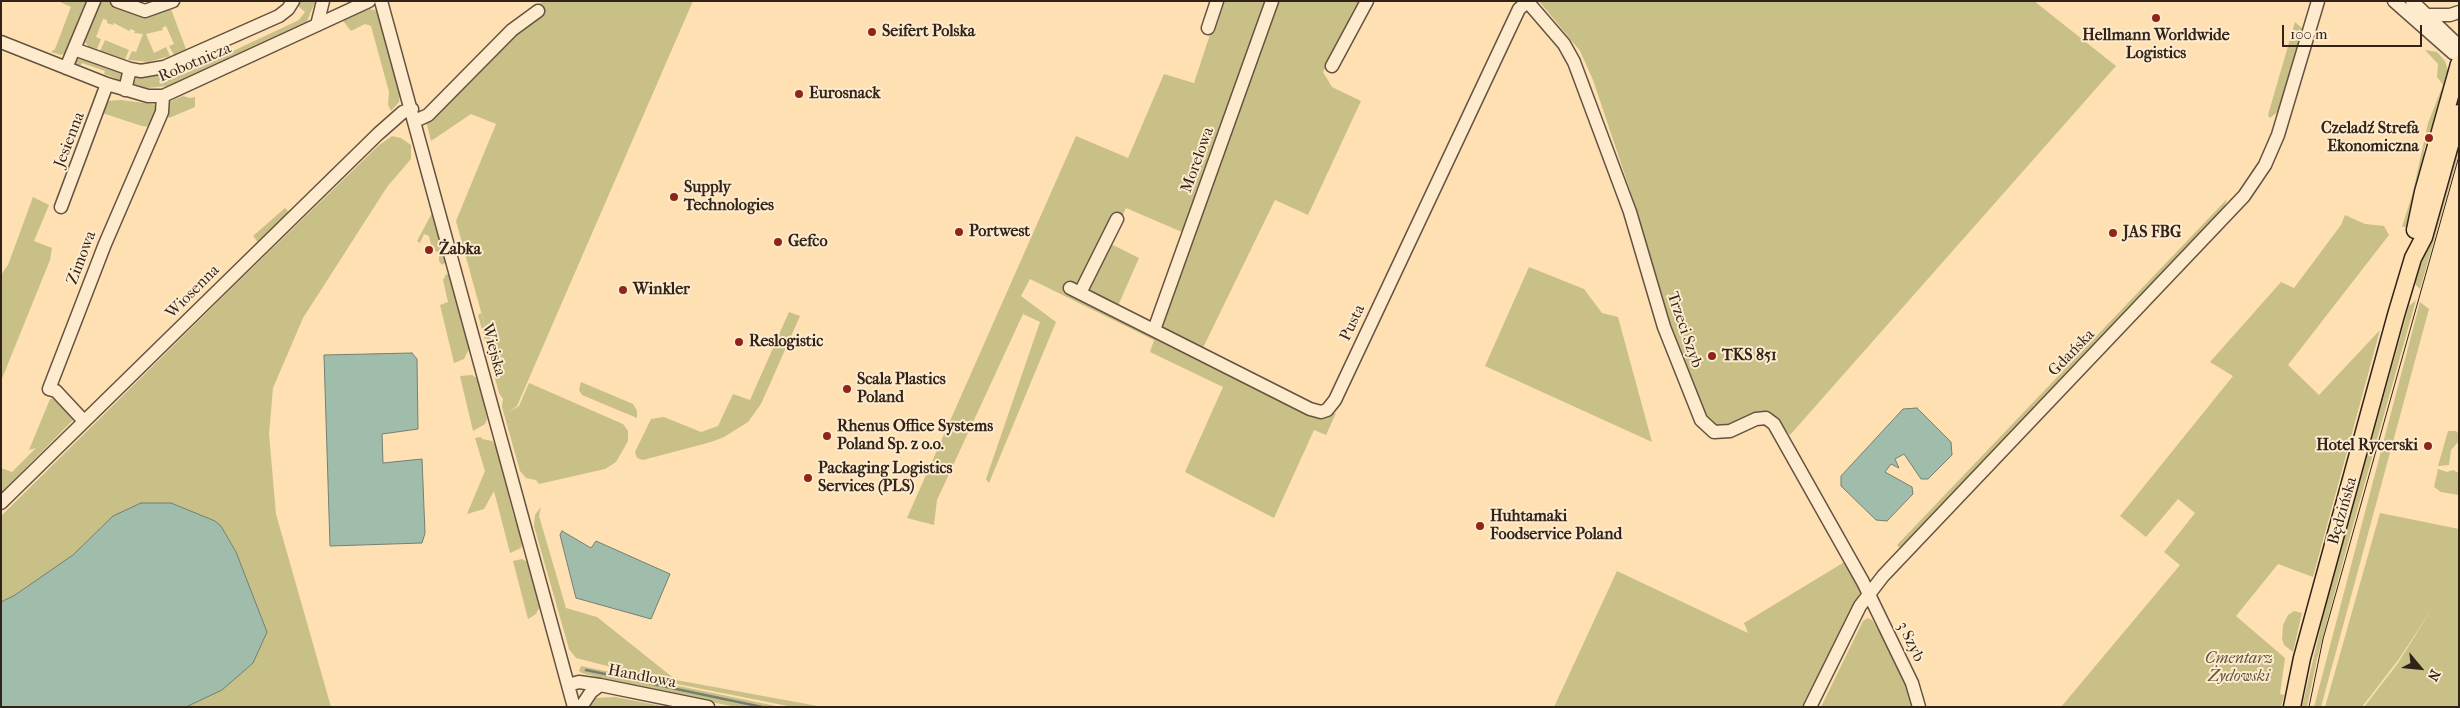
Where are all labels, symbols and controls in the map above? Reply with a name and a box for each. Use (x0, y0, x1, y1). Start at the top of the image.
marker: Hellmann Worldwide Logistics (2150, 12, 2162, 24)
scale bar (2285, 15, 2425, 47)
place label: Seifert Polska (882, 22, 975, 42)
text: 100 m (2290, 25, 2328, 43)
marker: Seifert Polska (866, 26, 878, 38)
place label: Hellmann Worldwide Logistics (2082, 26, 2230, 64)
street label: Robotnicza (156, 39, 234, 87)
place label: Eurosnack (809, 84, 880, 104)
marker: Eurosnack (793, 88, 805, 100)
street label: Jesienna (51, 109, 89, 171)
place label: Czeladź Strefa Ekonomiczna (2321, 119, 2419, 157)
street label: Morelowa (1177, 125, 1219, 195)
marker: Czeladź Strefa Ekonomiczna (2423, 132, 2435, 144)
place label: Supply Technologies (684, 178, 774, 216)
marker: Supply Technologies (668, 191, 680, 203)
place label: Portwest (969, 222, 1030, 242)
place label: JAS FBG (2123, 223, 2181, 243)
marker: Portwest (953, 226, 965, 238)
marker: JAS FBG (2107, 227, 2119, 239)
street label: Zimowa (63, 229, 101, 287)
place label: Gefco (788, 232, 828, 252)
marker: Gefco (772, 236, 784, 248)
place label: Żabka (439, 240, 481, 260)
marker: Żabka (423, 244, 435, 256)
street label: Wiosenna (162, 261, 224, 323)
place label: Winkler (633, 280, 690, 300)
marker: Winkler (617, 284, 629, 296)
street label: Trzeci Szyb (1662, 290, 1706, 370)
street label: Pusta (1336, 302, 1370, 344)
street label: Wiejska (477, 322, 509, 378)
street label: Gdańska (2045, 325, 2099, 381)
place label: Reslogistic (749, 332, 823, 352)
marker: Reslogistic (733, 336, 745, 348)
place label: TKS 851 (1722, 346, 1777, 366)
marker: TKS 851 (1706, 350, 1718, 362)
place label: Scala Plastics Poland (857, 370, 946, 408)
marker: Scala Plastics Poland (841, 383, 853, 395)
place label: Rhenus Office Systems Poland Sp. z o.o. (837, 417, 993, 455)
marker: Rhenus Office Systems Poland Sp. z o.o. (821, 430, 833, 442)
place label: Hotel Rycerski (2316, 436, 2418, 456)
marker: Hotel Rycerski (2422, 440, 2434, 452)
place label: Packaging Logistics Services (PLS) (818, 459, 953, 497)
marker: Packaging Logistics Services (PLS) (802, 472, 814, 484)
street label: Będzińska (2324, 475, 2362, 547)
place label: Huhtamaki Foodservice Poland (1490, 507, 1622, 545)
marker: Huhtamaki Foodservice Poland (1474, 520, 1486, 532)
street label: 3 Szyb (1892, 619, 1928, 665)
north arrow (2395, 643, 2445, 693)
park label: Cmentarz Żydowski (2205, 649, 2273, 687)
street label: Handlowa (606, 661, 678, 693)
text: N (2424, 667, 2444, 684)

